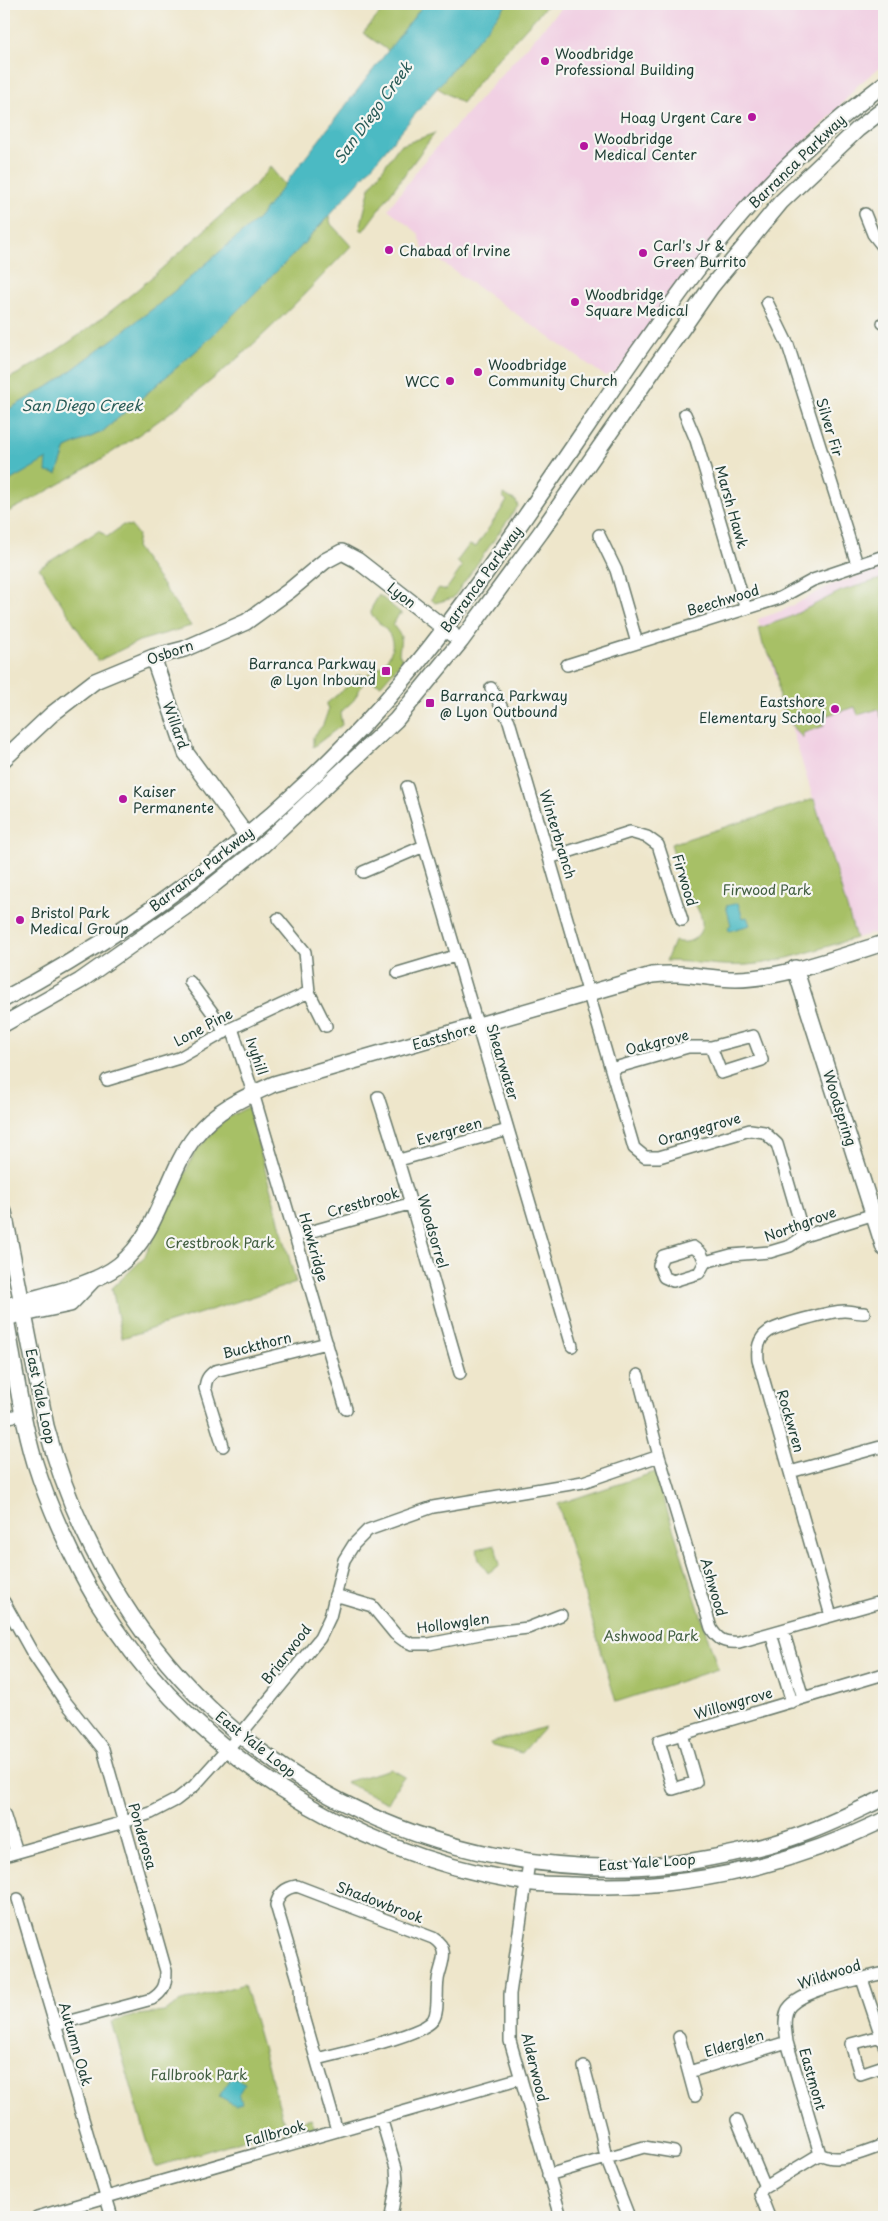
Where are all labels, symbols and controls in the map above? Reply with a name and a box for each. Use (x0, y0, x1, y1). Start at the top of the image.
place label: Woodbridge Professional Building (555, 43, 694, 80)
marker: Woodbridge Professional Building (539, 55, 551, 67)
water label: San Diego Creek (327, 56, 417, 168)
place label: Hoag Urgent Care (620, 107, 742, 128)
street label: Barranca Parkway (744, 109, 850, 213)
marker: Hoag Urgent Care (746, 111, 758, 123)
place label: Woodbridge Medical Center (594, 128, 697, 165)
marker: Woodbridge Medical Center (578, 140, 590, 152)
place label: Carl's Jr & Green Burrito (653, 235, 746, 272)
place label: Chabad of Irvine (399, 240, 511, 261)
marker: Chabad of Irvine (383, 244, 395, 256)
marker: Carl's Jr & Green Burrito (637, 247, 649, 259)
place label: Woodbridge Square Medical (585, 284, 689, 321)
marker: Woodbridge Square Medical (569, 296, 581, 308)
place label: Woodbridge Community Church (488, 354, 618, 391)
marker: Woodbridge Community Church (472, 366, 484, 378)
place label: WCC (405, 371, 440, 392)
marker: WCC (444, 375, 456, 387)
water label: San Diego Creek (21, 393, 143, 416)
street label: Silver Fir (811, 395, 849, 459)
street label: Marsh Hawk (710, 463, 754, 551)
street label: Barranca Parkway (435, 521, 527, 637)
street label: Lyon (383, 577, 421, 613)
street label: Beechwood (684, 579, 762, 621)
street label: Osborn (144, 634, 196, 670)
place label: Barranca Parkway @ Lyon Inbound (249, 653, 376, 690)
marker: Barranca Parkway @ Lyon Inbound (380, 665, 392, 677)
place label: Barranca Parkway @ Lyon Outbound (440, 685, 568, 722)
place label: Eastshore Elementary School (699, 691, 825, 728)
marker: Barranca Parkway @ Lyon Outbound (424, 697, 436, 709)
street label: Willard (158, 698, 194, 752)
marker: Eastshore Elementary School (829, 703, 841, 715)
place label: Kaiser Permanente (133, 781, 214, 818)
street label: Winterbranch (534, 787, 582, 881)
marker: Kaiser Permanente (117, 793, 129, 805)
street label: Barranca Parkway (144, 821, 258, 917)
street label: Firwood (667, 851, 703, 909)
park label: Firwood Park (723, 879, 812, 900)
place label: Bristol Park Medical Group (30, 902, 129, 939)
marker: Bristol Park Medical Group (14, 914, 26, 926)
street label: Lone Pine (170, 1003, 236, 1051)
street label: Eastshore (410, 1017, 478, 1055)
street label: Shearwater (481, 1021, 525, 1103)
street label: Oakgrove (623, 1024, 691, 1060)
street label: Ivyhill (241, 1034, 273, 1078)
street label: Woodspring (818, 1067, 862, 1149)
street label: Orangegrove (655, 1107, 743, 1151)
street label: Evergreen (414, 1112, 484, 1150)
street label: Crestbrook (324, 1182, 402, 1222)
street label: Woodsorrel (412, 1192, 454, 1270)
street label: Northgrove (761, 1201, 839, 1247)
street label: Hawkridge (294, 1210, 334, 1284)
park label: Crestbrook Park (165, 1232, 275, 1253)
street label: Buckthorn (220, 1326, 294, 1364)
street label: East Yale Loop (21, 1346, 61, 1446)
street label: Rockwren (772, 1387, 810, 1455)
street label: Ashwood (696, 1555, 732, 1619)
street label: Hollowglen (415, 1607, 491, 1639)
street label: Briarwood (256, 1620, 316, 1688)
park label: Ashwood Park (604, 1625, 699, 1646)
street label: Willowgrove (691, 1682, 775, 1724)
street label: East Yale Loop (211, 1706, 301, 1782)
street label: Ponderosa (124, 1800, 163, 1872)
street label: East Yale Loop (598, 1848, 696, 1876)
street label: Shadowbrook (333, 1876, 427, 1928)
street label: Wildwood (795, 1954, 863, 1994)
street label: Autumn Oak (54, 2000, 98, 2089)
street label: Elderglen (702, 2024, 766, 2062)
street label: Alderwood (516, 2030, 554, 2104)
street label: Eastmont (794, 2045, 832, 2113)
park label: Fallbrook Park (151, 2064, 248, 2085)
street label: Fallbrook (242, 2114, 308, 2152)

